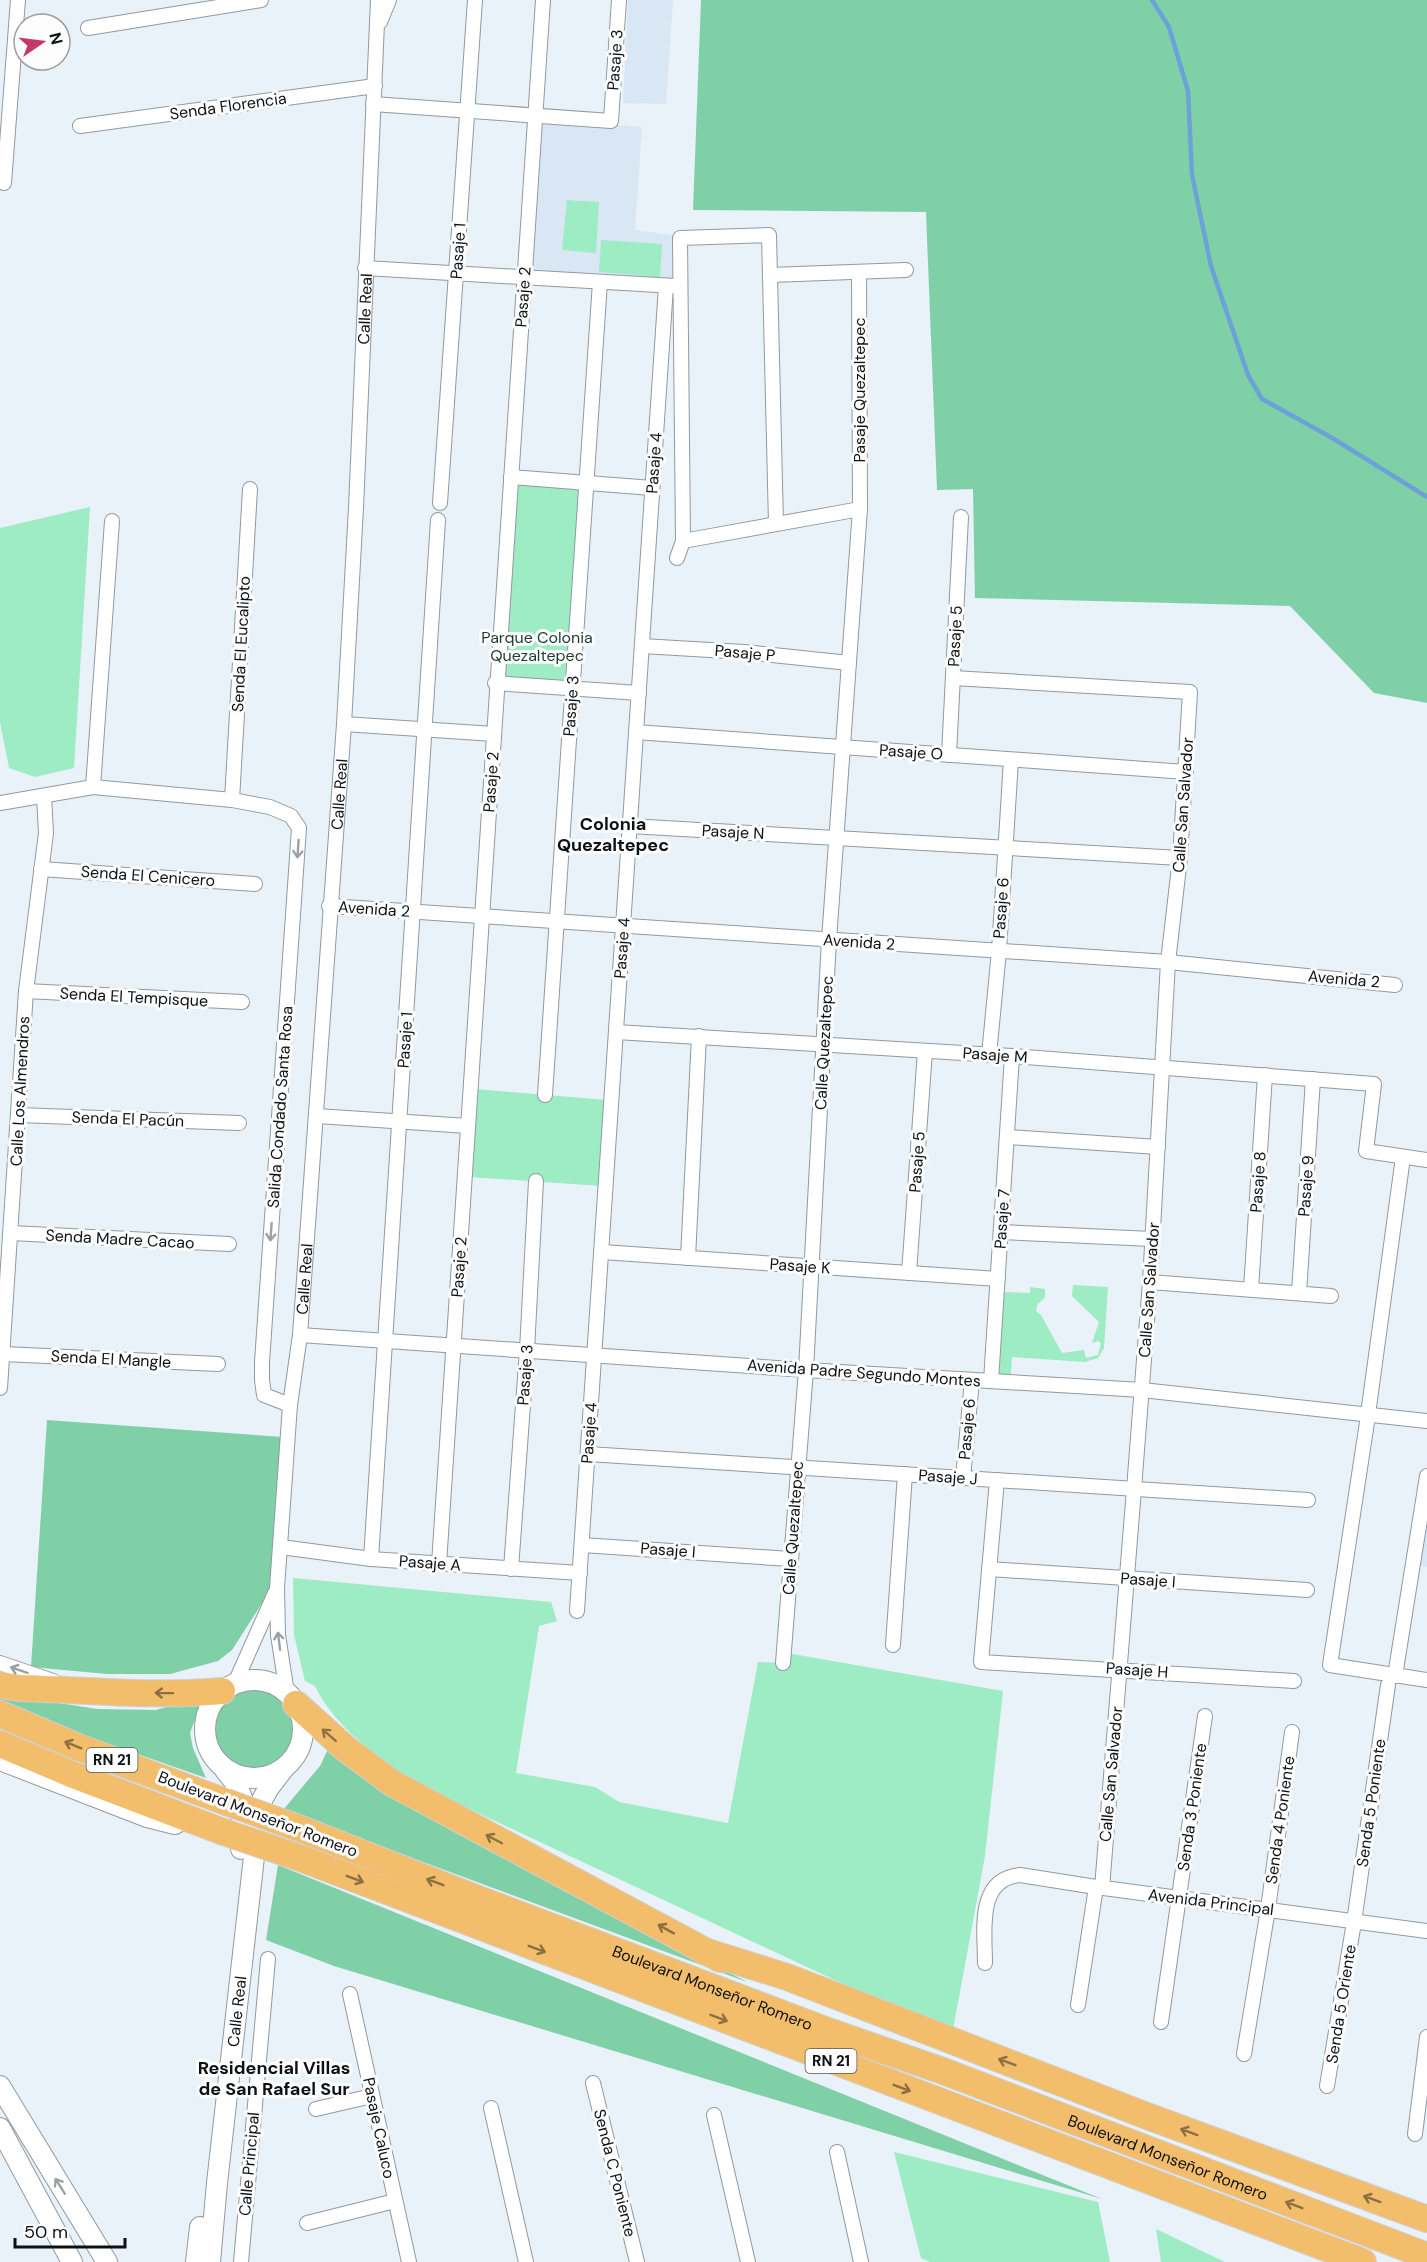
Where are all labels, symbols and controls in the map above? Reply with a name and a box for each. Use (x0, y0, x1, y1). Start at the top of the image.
north arrow (12, 12, 72, 72)
street label: Pasaje 3 (602, 29, 628, 91)
text: N (44, 30, 68, 47)
street label: Senda Florencia (168, 87, 288, 125)
street label: Pasaje 1 (446, 222, 470, 280)
street label: Pasaje 2 (510, 266, 536, 328)
street label: Calle Real (353, 273, 377, 345)
street label: Pasaje Quezaltepec (849, 317, 870, 463)
street label: Pasaje 4 (641, 431, 667, 494)
street label: Senda El Eucalipto (227, 575, 255, 713)
street label: Pasaje 5 (943, 605, 967, 667)
park label: Parque Colonia Quezaltepec (481, 627, 593, 666)
street label: Pasaje P (714, 640, 776, 666)
street label: Pasaje 3 (558, 675, 584, 737)
street label: Calle San Salvador (1168, 736, 1198, 873)
street label: Pasaje O (878, 739, 944, 765)
street label: Pasaje 2 (478, 751, 504, 813)
street label: Calle Real (326, 758, 352, 831)
district label: Colonia Quezaltepec (557, 812, 669, 857)
street label: Pasaje N (701, 820, 765, 844)
one-way arrow (292, 839, 303, 858)
street label: Senda El Cenicero (80, 861, 216, 891)
street label: Pasaje 6 (988, 877, 1014, 939)
street label: Avenida 2 (337, 896, 411, 922)
street label: Pasaje 4 (609, 916, 635, 979)
street label: Avenida 2 (822, 929, 896, 955)
street label: Avenida 2 (1307, 965, 1381, 993)
street label: Calle Quezaltepec (810, 975, 838, 1111)
street label: Senda El Tempisque (59, 983, 209, 1011)
street label: Salida Condado Santa Rosa (262, 1005, 298, 1209)
street label: Pasaje 1 (393, 1011, 417, 1069)
street label: Calle Los Almendros (6, 1015, 34, 1167)
street label: Pasaje M (962, 1042, 1028, 1068)
street label: Senda El Pacún (71, 1107, 185, 1131)
street label: Pasaje 5 (904, 1131, 930, 1193)
street label: Pasaje 8 (1245, 1151, 1271, 1213)
street label: Pasaje 9 (1293, 1155, 1319, 1217)
street label: Pasaje 7 (989, 1188, 1015, 1250)
street label: Calle San Salvador (1134, 1221, 1164, 1358)
one-way arrow (265, 1222, 276, 1242)
street label: Senda Madre Cacao (45, 1225, 195, 1253)
street label: Pasaje 2 (446, 1236, 472, 1298)
street label: Calle Real (291, 1243, 317, 1315)
street label: Pasaje K (769, 1253, 831, 1279)
street label: Pasaje 3 (512, 1344, 538, 1406)
street label: Senda El Mangle (50, 1345, 172, 1373)
street label: Avenida Padre Segundo Montes (746, 1354, 982, 1392)
street label: Pasaje 6 (954, 1397, 980, 1461)
street label: Pasaje 4 (576, 1401, 602, 1464)
street label: Calle Quezaltepec (778, 1460, 808, 1596)
street label: Pasaje J (918, 1464, 978, 1490)
street label: Pasaje I (640, 1538, 696, 1562)
street label: Pasaje A (398, 1550, 462, 1576)
street label: Pasaje I (1120, 1568, 1176, 1592)
one-way arrow (273, 1631, 284, 1651)
street label: Pasaje H (1105, 1657, 1169, 1683)
one-way arrow (10, 1663, 29, 1674)
one-way arrow (154, 1687, 174, 1699)
street label: Calle San Salvador (1095, 1705, 1127, 1843)
one-way arrow (322, 1728, 337, 1742)
street label: Senda 5 Poniente (1352, 1738, 1390, 1868)
one-way arrow (64, 1739, 82, 1750)
street label: Senda 3 Poniente (1173, 1742, 1211, 1872)
road number: RN 21 (86, 1748, 138, 1772)
street label: Senda 4 Poniente (1261, 1755, 1299, 1885)
street label: Boulevard Monseñor Romero (155, 1766, 361, 1862)
one-way arrow (485, 1832, 503, 1844)
one-way arrow (345, 1875, 364, 1886)
one-way arrow (426, 1876, 445, 1887)
street label: Avenida Principal (1147, 1884, 1275, 1920)
one-way arrow (658, 1923, 676, 1934)
street label: Boulevard Monseñor Romero (609, 1940, 816, 2035)
street label: Senda 5 Oriente (1321, 1943, 1361, 2065)
one-way arrow (527, 1944, 546, 1955)
street label: Calle Real (222, 1975, 251, 2048)
one-way arrow (710, 2014, 728, 2025)
road number: RN 21 (806, 2049, 856, 2073)
district label: Residencial Villas de San Rafael Sur (198, 2056, 350, 2101)
one-way arrow (998, 2056, 1016, 2067)
street label: Pasaje Caluco (358, 2075, 400, 2181)
one-way arrow (892, 2083, 910, 2094)
street label: Senda C Poniente (589, 2107, 641, 2239)
street label: Boulevard Monseñor Romero (1065, 2109, 1271, 2205)
street label: Calle Principal (234, 2111, 264, 2217)
one-way arrow (1180, 2125, 1199, 2136)
one-way arrow (54, 2178, 66, 2195)
one-way arrow (1363, 2192, 1382, 2203)
one-way arrow (1285, 2199, 1304, 2210)
scale bar (15, 2211, 124, 2249)
text: 50 m (24, 2220, 68, 2244)

